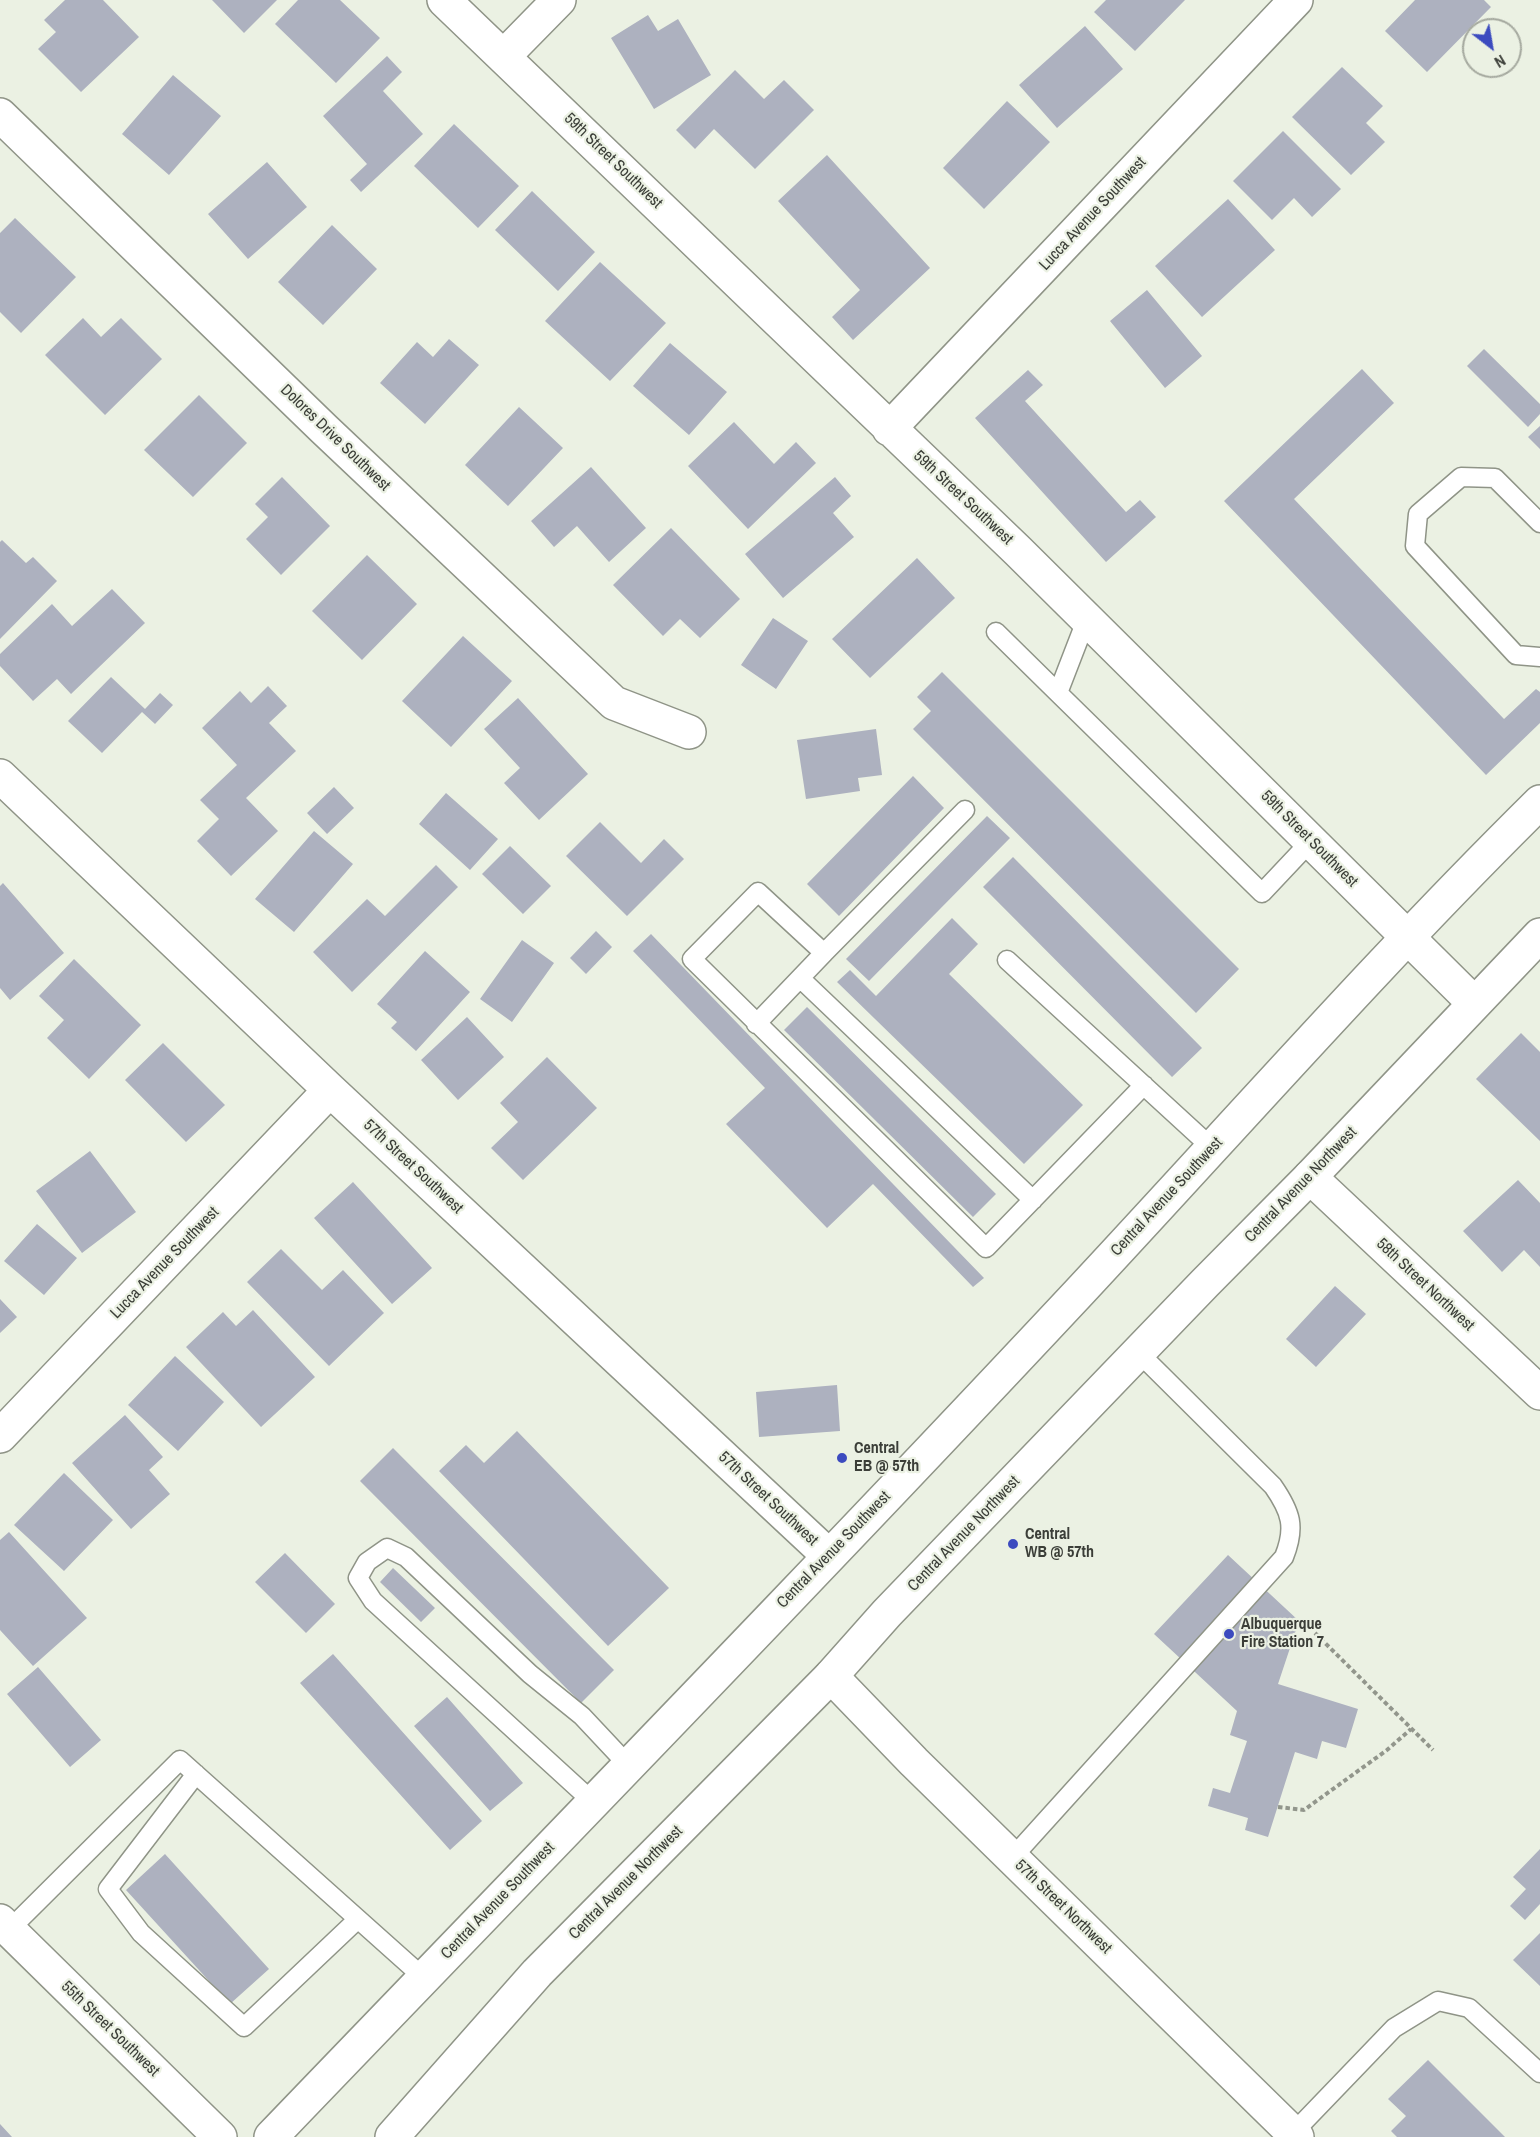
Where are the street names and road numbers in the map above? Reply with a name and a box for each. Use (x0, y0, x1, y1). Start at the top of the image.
street label: 59th Street Southwest (560, 109, 666, 213)
street label: Lucca Avenue Southwest (1036, 153, 1150, 275)
street label: Dolores Drive Southwest (276, 381, 394, 495)
street label: 59th Street Southwest (909, 447, 1017, 549)
street label: 59th Street Southwest (1257, 787, 1361, 891)
street label: 57th Street Southwest (359, 1116, 467, 1218)
street label: Central Avenue Northwest (1241, 1123, 1361, 1247)
street label: Central Avenue Southwest (1107, 1134, 1227, 1260)
street label: Lucca Avenue Southwest (107, 1203, 223, 1323)
street label: 58th Street Northwest (1372, 1235, 1478, 1335)
street label: 57th Street Southwest (714, 1448, 822, 1550)
street label: Central Avenue Northwest (904, 1472, 1024, 1596)
street label: Central Avenue Southwest (773, 1488, 895, 1612)
street label: Central Avenue Northwest (565, 1822, 687, 1944)
street label: Central Avenue Southwest (437, 1839, 559, 1963)
street label: 57th Street Northwest (1011, 1856, 1115, 1958)
street label: 55th Street Southwest (57, 1977, 163, 2081)

